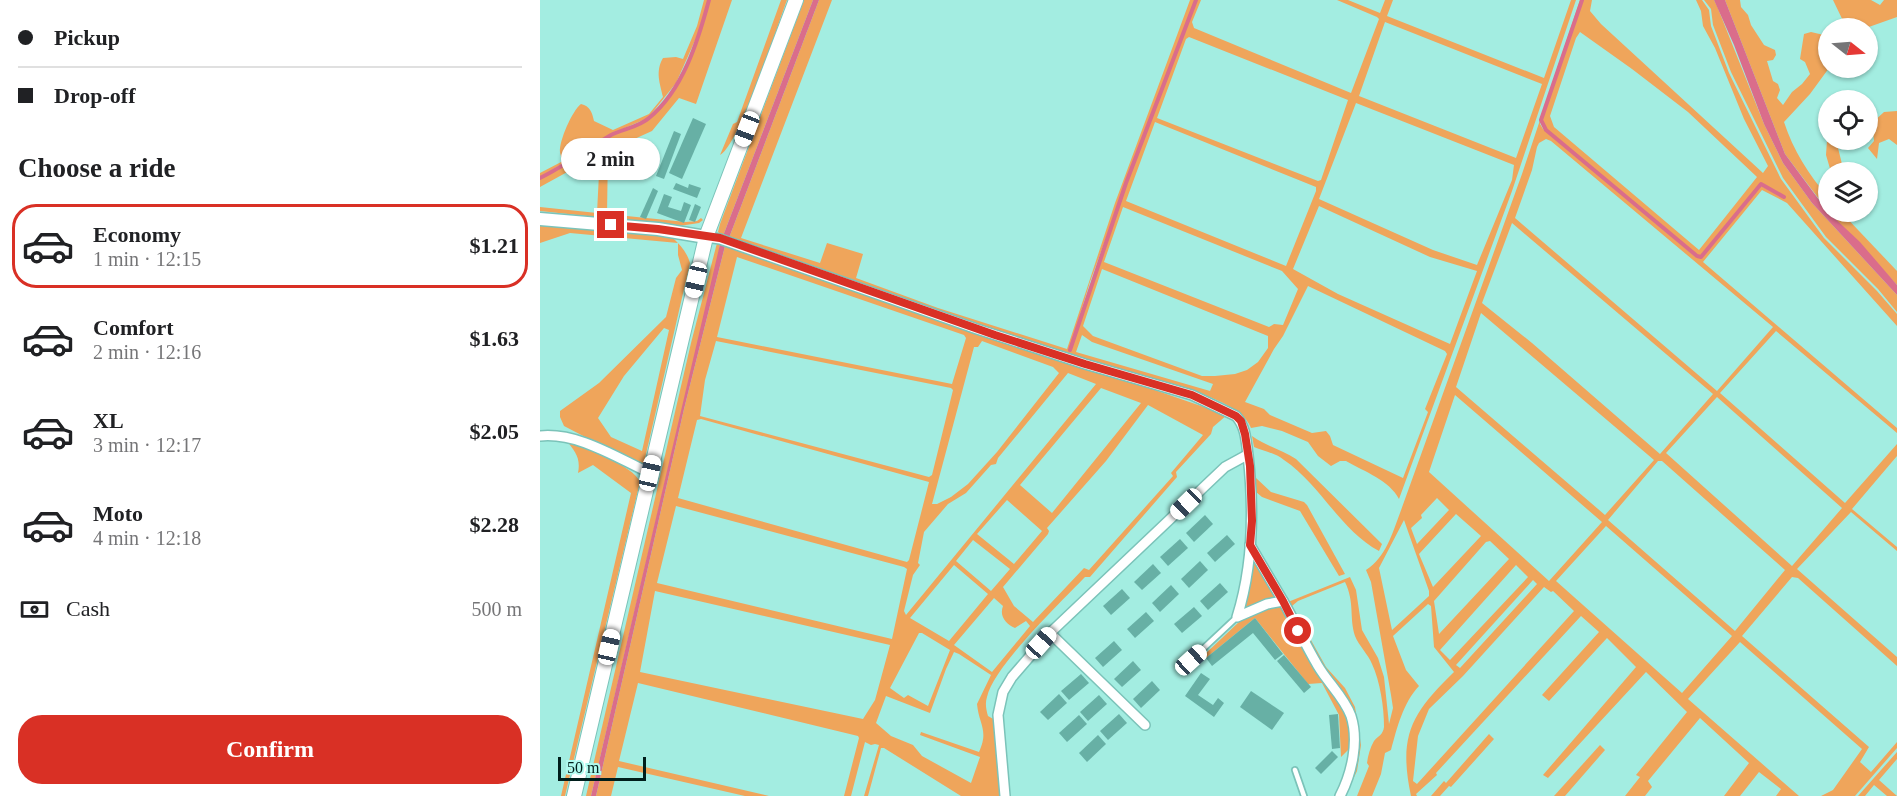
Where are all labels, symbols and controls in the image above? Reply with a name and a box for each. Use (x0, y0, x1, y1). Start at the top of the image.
north arrow (1818, 18, 1878, 78)
map controls (1818, 18, 1878, 222)
text: Pickup (54, 25, 120, 50)
text: Drop-off (54, 83, 135, 108)
button: locate (1818, 90, 1878, 150)
car (732, 109, 762, 149)
callout: 2 min (562, 138, 661, 180)
text: 2 min (586, 148, 635, 170)
text: Choose a ride (18, 153, 176, 183)
button: layers (1818, 162, 1878, 222)
route end (597, 211, 624, 238)
icon: car (21, 219, 75, 273)
text: Economy (93, 222, 181, 247)
text: $1.21 (470, 233, 519, 258)
text: 1 min · 12:15 (93, 248, 201, 270)
car (683, 260, 709, 300)
icon: car (21, 312, 75, 366)
text: Comfort (93, 315, 174, 340)
text: $1.63 (470, 326, 519, 351)
text: 2 min · 12:16 (93, 341, 201, 363)
icon: car (21, 405, 75, 459)
text: XL (93, 408, 124, 433)
text: $2.05 (470, 419, 519, 444)
text: 3 min · 12:17 (93, 434, 201, 456)
car (637, 453, 663, 493)
car (1167, 485, 1205, 523)
icon: car (21, 498, 75, 552)
text: Moto (93, 501, 143, 526)
text: $2.28 (470, 512, 519, 537)
text: 4 min · 12:18 (93, 527, 201, 549)
icon: cash (18, 593, 51, 626)
text: Cash (66, 596, 110, 621)
text: 500 m (471, 598, 522, 620)
route start (1284, 617, 1311, 644)
car (1022, 624, 1060, 662)
car (596, 627, 622, 667)
car (1172, 641, 1210, 679)
button: Confirm (18, 715, 522, 784)
scale bar (558, 754, 646, 782)
text: 50 m (567, 759, 599, 776)

